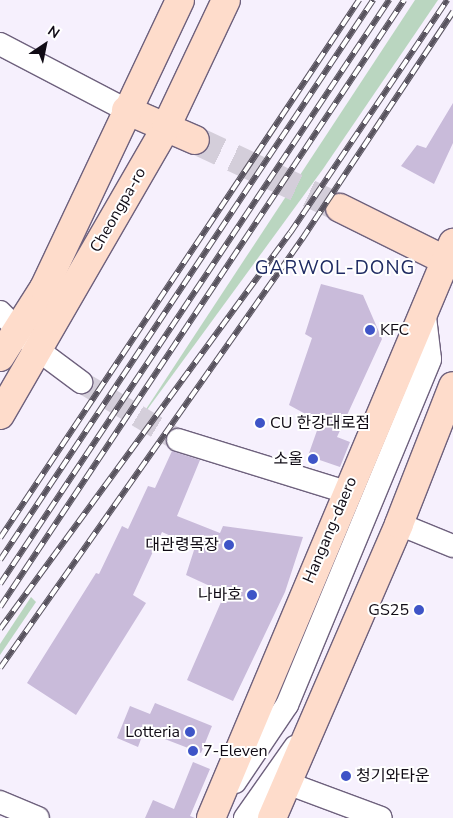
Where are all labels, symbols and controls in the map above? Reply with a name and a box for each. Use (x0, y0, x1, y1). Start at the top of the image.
north arrow (20, 20, 70, 70)
text: N (44, 21, 63, 43)
street label: Cheongpa-ro (86, 164, 150, 256)
district label: GARWOL-DONG (253, 258, 417, 280)
place label: KFC (380, 320, 409, 340)
marker: KFC (364, 324, 376, 336)
place label: CU 한강대로점 (270, 413, 370, 433)
marker: CU 한강대로점 (254, 417, 266, 429)
place label: 소울 (274, 449, 303, 469)
marker: 소울 (307, 453, 319, 465)
street label: Hangang-daero (299, 474, 361, 586)
place label: 대관령목장 (145, 535, 219, 555)
marker: 대관령목장 (223, 539, 235, 551)
place label: 나바호 (198, 585, 242, 605)
marker: 나바호 (246, 589, 258, 601)
place label: GS25 (368, 600, 409, 620)
marker: GS25 (413, 604, 425, 616)
place label: Lotteria (125, 722, 180, 742)
marker: Lotteria (184, 726, 196, 738)
place label: 7-Eleven (203, 741, 267, 761)
marker: 7-Eleven (187, 745, 199, 757)
place label: 청기와타운 (356, 766, 430, 786)
marker: 청기와타운 (340, 770, 352, 782)

